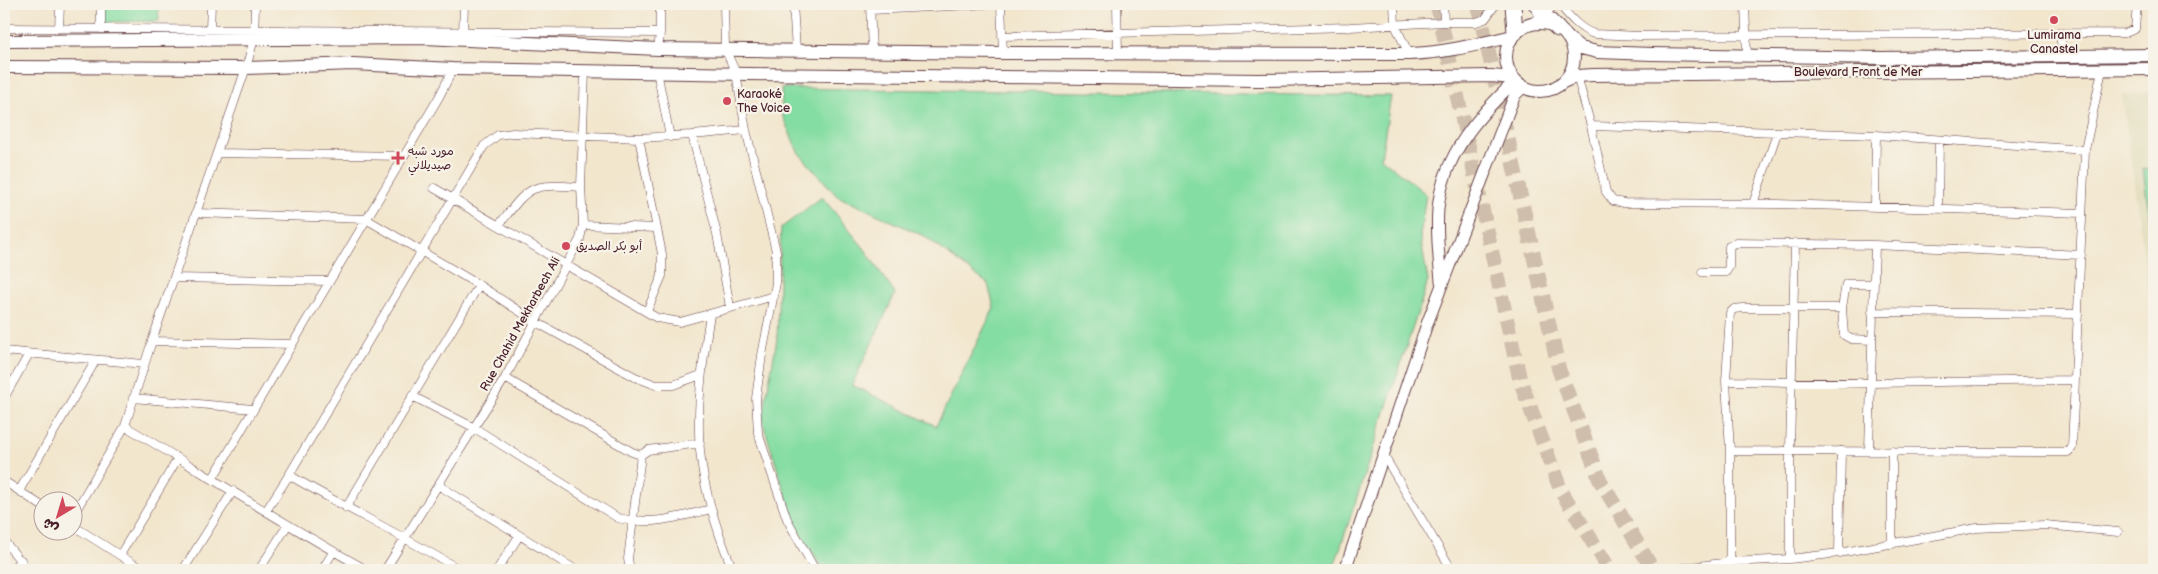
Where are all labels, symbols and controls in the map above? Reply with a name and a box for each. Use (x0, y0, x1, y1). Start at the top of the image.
marker: Lumirama Canastel (2048, 14, 2060, 26)
place label: Lumirama Canastel (2027, 28, 2081, 57)
street label: Boulevard Front de Mer (1794, 65, 1923, 80)
place label: Karaoké The Voice (737, 87, 790, 116)
marker: Karaoké The Voice (721, 95, 733, 107)
place label: مورد شبه صيديلاني (408, 144, 454, 176)
marker: مورد شبه صيديلاني (392, 152, 404, 164)
place label: أبو بكر الصديق (576, 239, 642, 254)
marker: أبو بكر الصديق (560, 240, 572, 252)
street label: Rue Chahid Mekharbech Ali (477, 254, 564, 394)
north arrow (32, 492, 82, 542)
text: ش (39, 514, 62, 537)

